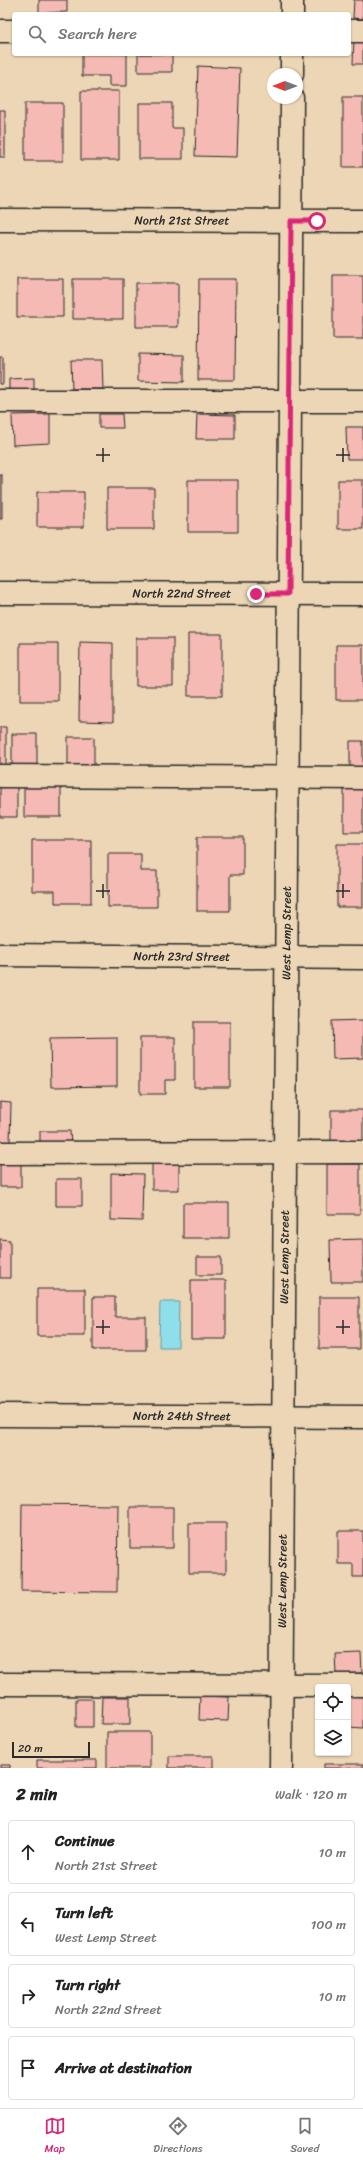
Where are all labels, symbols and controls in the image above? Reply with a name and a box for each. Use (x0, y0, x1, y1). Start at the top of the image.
search box (12, 12, 351, 56)
text: Search here (58, 21, 137, 47)
icon: search (26, 23, 48, 45)
north arrow (267, 68, 303, 104)
street label: North 21st Street (135, 209, 229, 232)
route start (308, 212, 326, 230)
street label: North 22nd Street (133, 582, 231, 605)
route end (247, 585, 265, 603)
street label: West Lemp Street (275, 886, 298, 980)
street label: North 23rd Street (133, 945, 231, 968)
street label: West Lemp Street (273, 1210, 296, 1304)
street label: North 24th Street (133, 1405, 231, 1427)
street label: West Lemp Street (271, 1534, 294, 1628)
map controls (315, 1684, 351, 1756)
button: locate (315, 1684, 351, 1720)
button: layers (315, 1720, 351, 1756)
text: 20 m (18, 1739, 43, 1758)
scale bar (12, 1740, 90, 1759)
text: 2 min (16, 1779, 57, 1809)
text: Walk · 120 m (275, 1783, 347, 1806)
text: Continue (55, 1828, 115, 1854)
icon: ahead (17, 1841, 39, 1863)
text: 10 m (319, 1841, 346, 1864)
text: North 21st Street (55, 1854, 158, 1877)
text: Turn left (55, 1900, 113, 1926)
icon: left (17, 1913, 39, 1935)
text: 100 m (311, 1913, 346, 1936)
text: West Lemp Street (55, 1926, 157, 1949)
text: Turn right (55, 1972, 120, 1998)
icon: right (17, 1985, 39, 2007)
text: 10 m (319, 1985, 346, 2008)
text: North 22nd Street (55, 1998, 162, 2021)
text: Arrive at destination (55, 2055, 192, 2081)
icon: arrive (17, 2057, 39, 2079)
tab: Map (44, 2115, 66, 2158)
tab: Directions (153, 2115, 203, 2158)
tab: Saved (290, 2115, 319, 2158)

